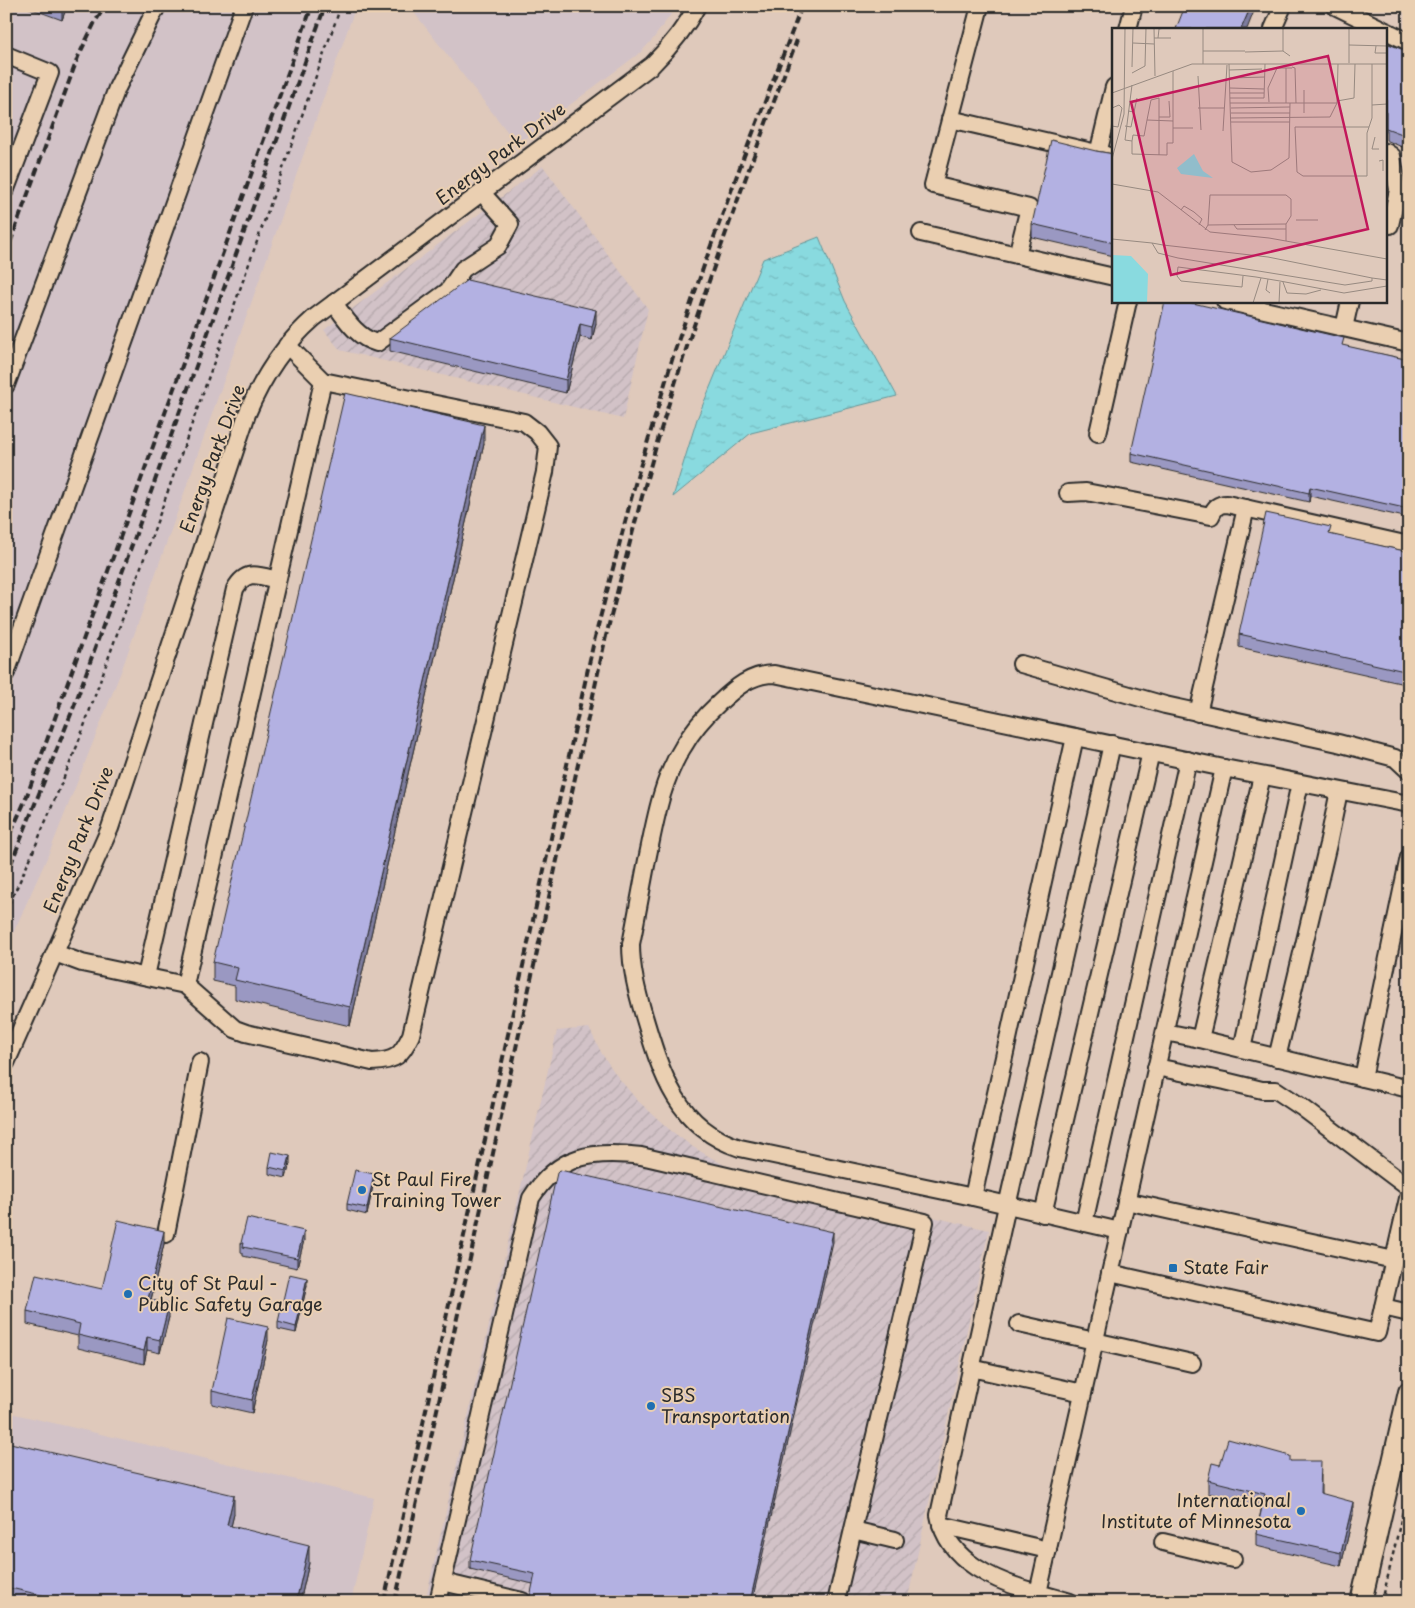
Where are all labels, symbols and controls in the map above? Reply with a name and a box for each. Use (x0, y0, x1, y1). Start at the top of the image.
inset map (1112, 28, 1388, 302)
street label: Energy Park Drive (429, 95, 571, 211)
street label: Energy Park Drive (172, 380, 251, 537)
street label: Energy Park Drive (36, 762, 119, 917)
place label: St Paul Fire Training Tower (372, 1165, 502, 1213)
marker: St Paul Fire Training Tower (356, 1184, 368, 1196)
place label: State Fair (1183, 1253, 1269, 1280)
marker: State Fair (1167, 1262, 1179, 1274)
place label: City of St Paul - Public Safety Garage (138, 1269, 323, 1317)
marker: City of St Paul - Public Safety Garage (122, 1288, 134, 1300)
place label: SBS Transportation (661, 1381, 790, 1429)
marker: SBS Transportation (645, 1400, 657, 1412)
place label: International Institute of Minnesota (1101, 1486, 1292, 1534)
marker: International Institute of Minnesota (1295, 1505, 1307, 1517)

